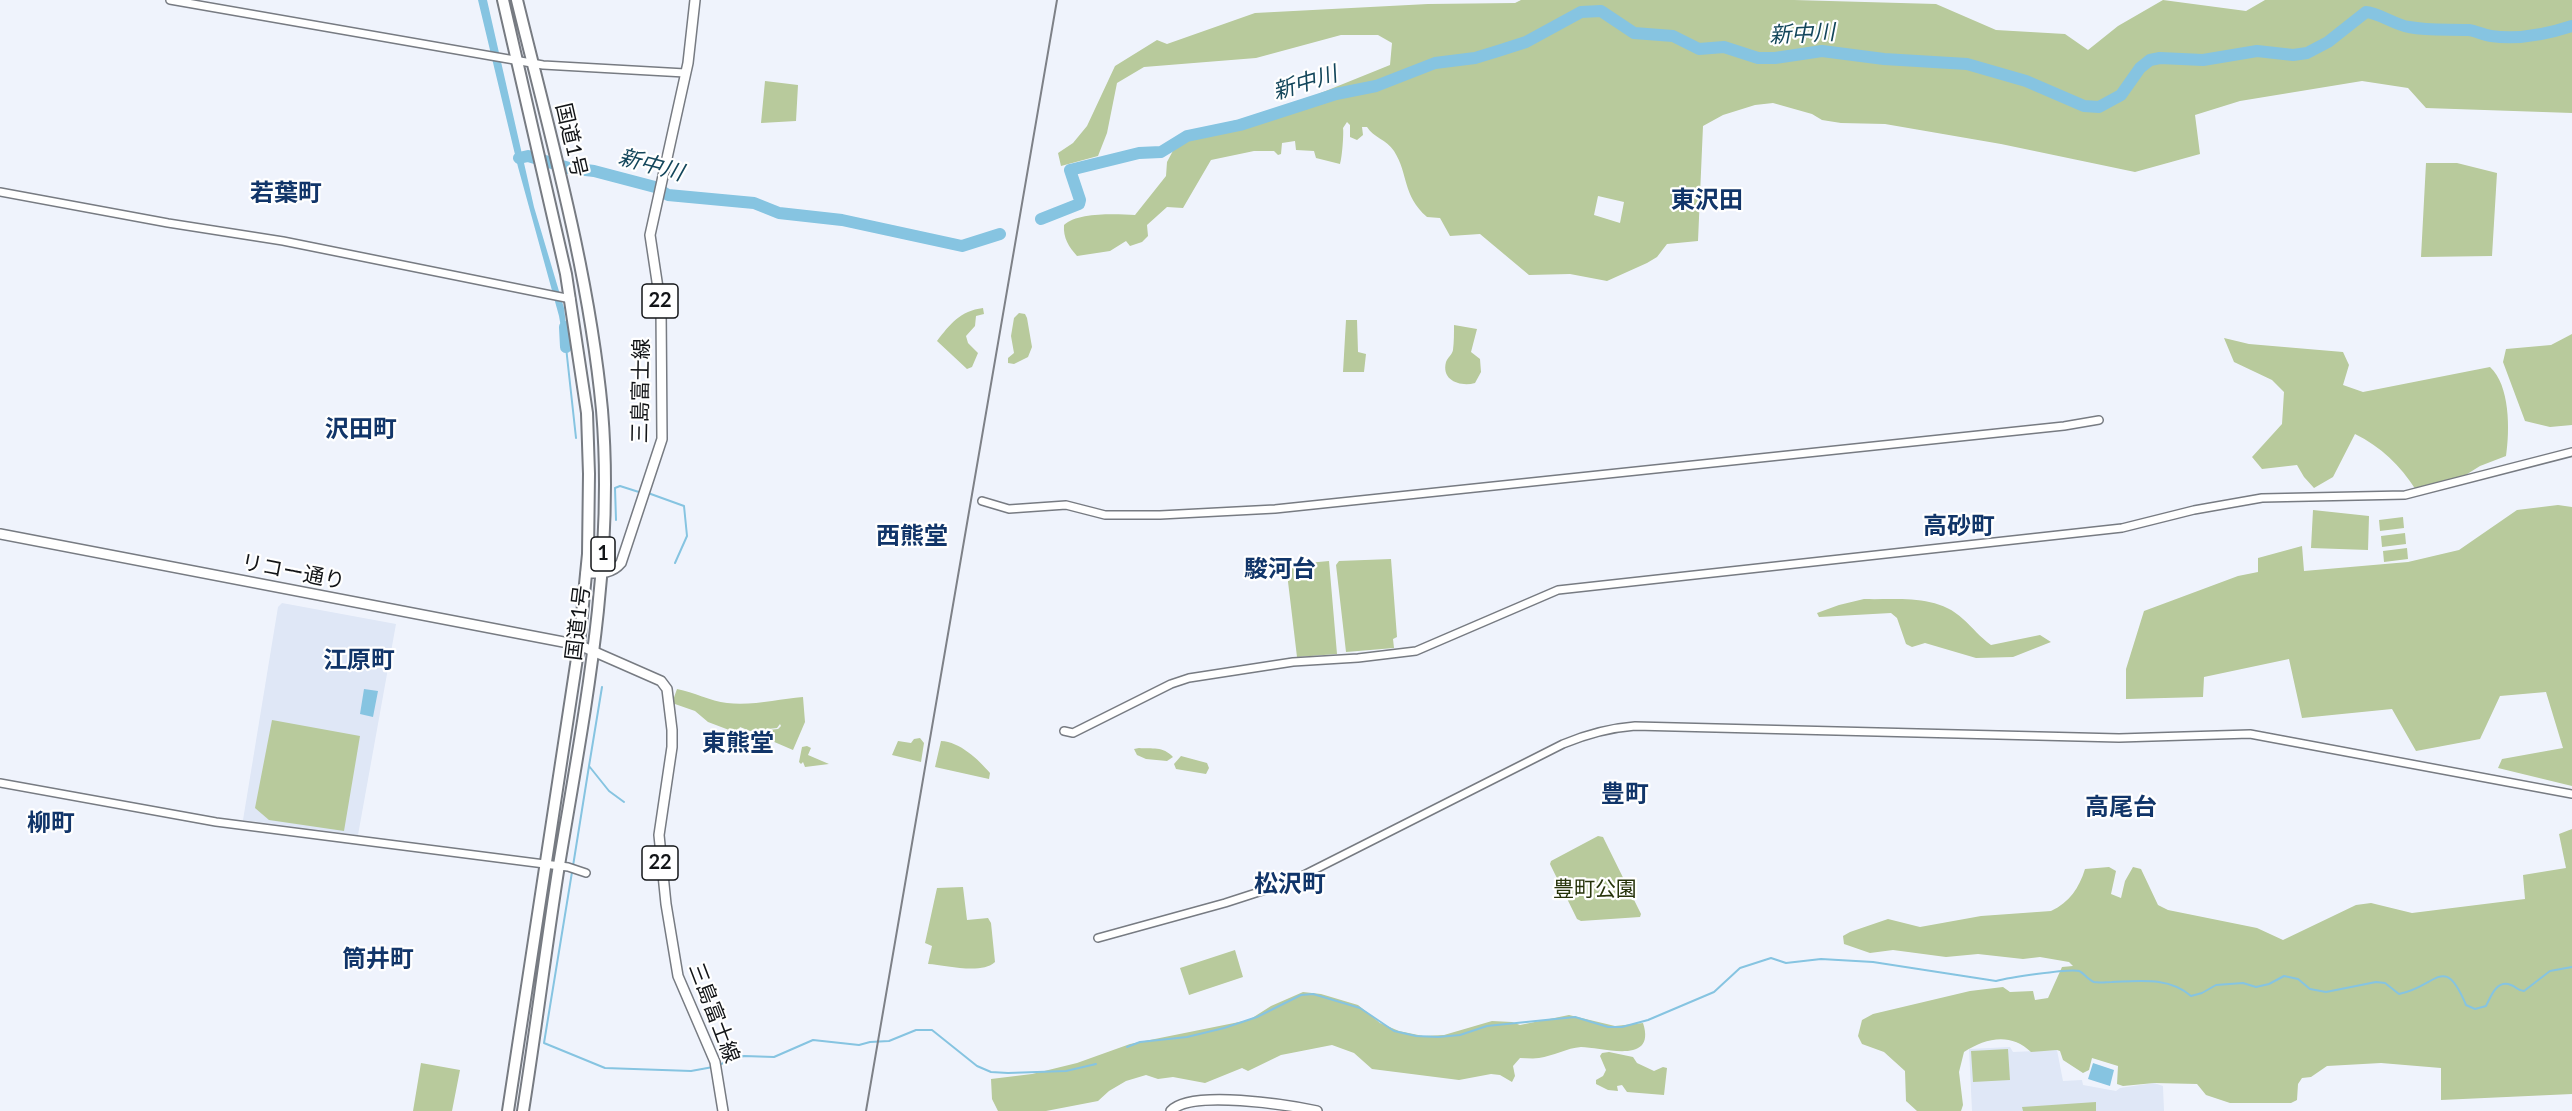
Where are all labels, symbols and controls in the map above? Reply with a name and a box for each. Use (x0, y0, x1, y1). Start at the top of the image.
water label: 新中川 (1768, 19, 1836, 49)
water label: 新中川 (1270, 61, 1340, 105)
street label: 国道1号 (550, 101, 592, 179)
water label: 新中川 (616, 144, 686, 186)
district label: 若葉町 (250, 179, 322, 207)
district label: 東沢田 (1671, 186, 1743, 214)
road number: 22 (642, 284, 678, 318)
street label: 三島富士線 (627, 338, 655, 444)
district label: 沢田町 (325, 415, 397, 443)
district label: 高砂町 (1923, 512, 1995, 540)
district label: 西熊堂 (876, 522, 948, 550)
road number: 1 (591, 537, 615, 571)
street label: リコー通り (239, 550, 347, 594)
district label: 駿河台 (1244, 555, 1316, 583)
street label: 国道1号 (561, 584, 595, 662)
district label: 江原町 (323, 646, 395, 674)
district label: 東熊堂 (702, 729, 774, 757)
district label: 豊町 (1601, 780, 1649, 808)
district label: 高尾台 (2085, 793, 2157, 821)
district label: 柳町 (27, 809, 75, 837)
road number: 22 (642, 846, 678, 880)
district label: 松沢町 (1254, 870, 1326, 898)
park label: 豊町公園 (1553, 876, 1637, 902)
district label: 筒井町 (342, 945, 414, 973)
street label: 三島富士線 (683, 959, 745, 1067)

